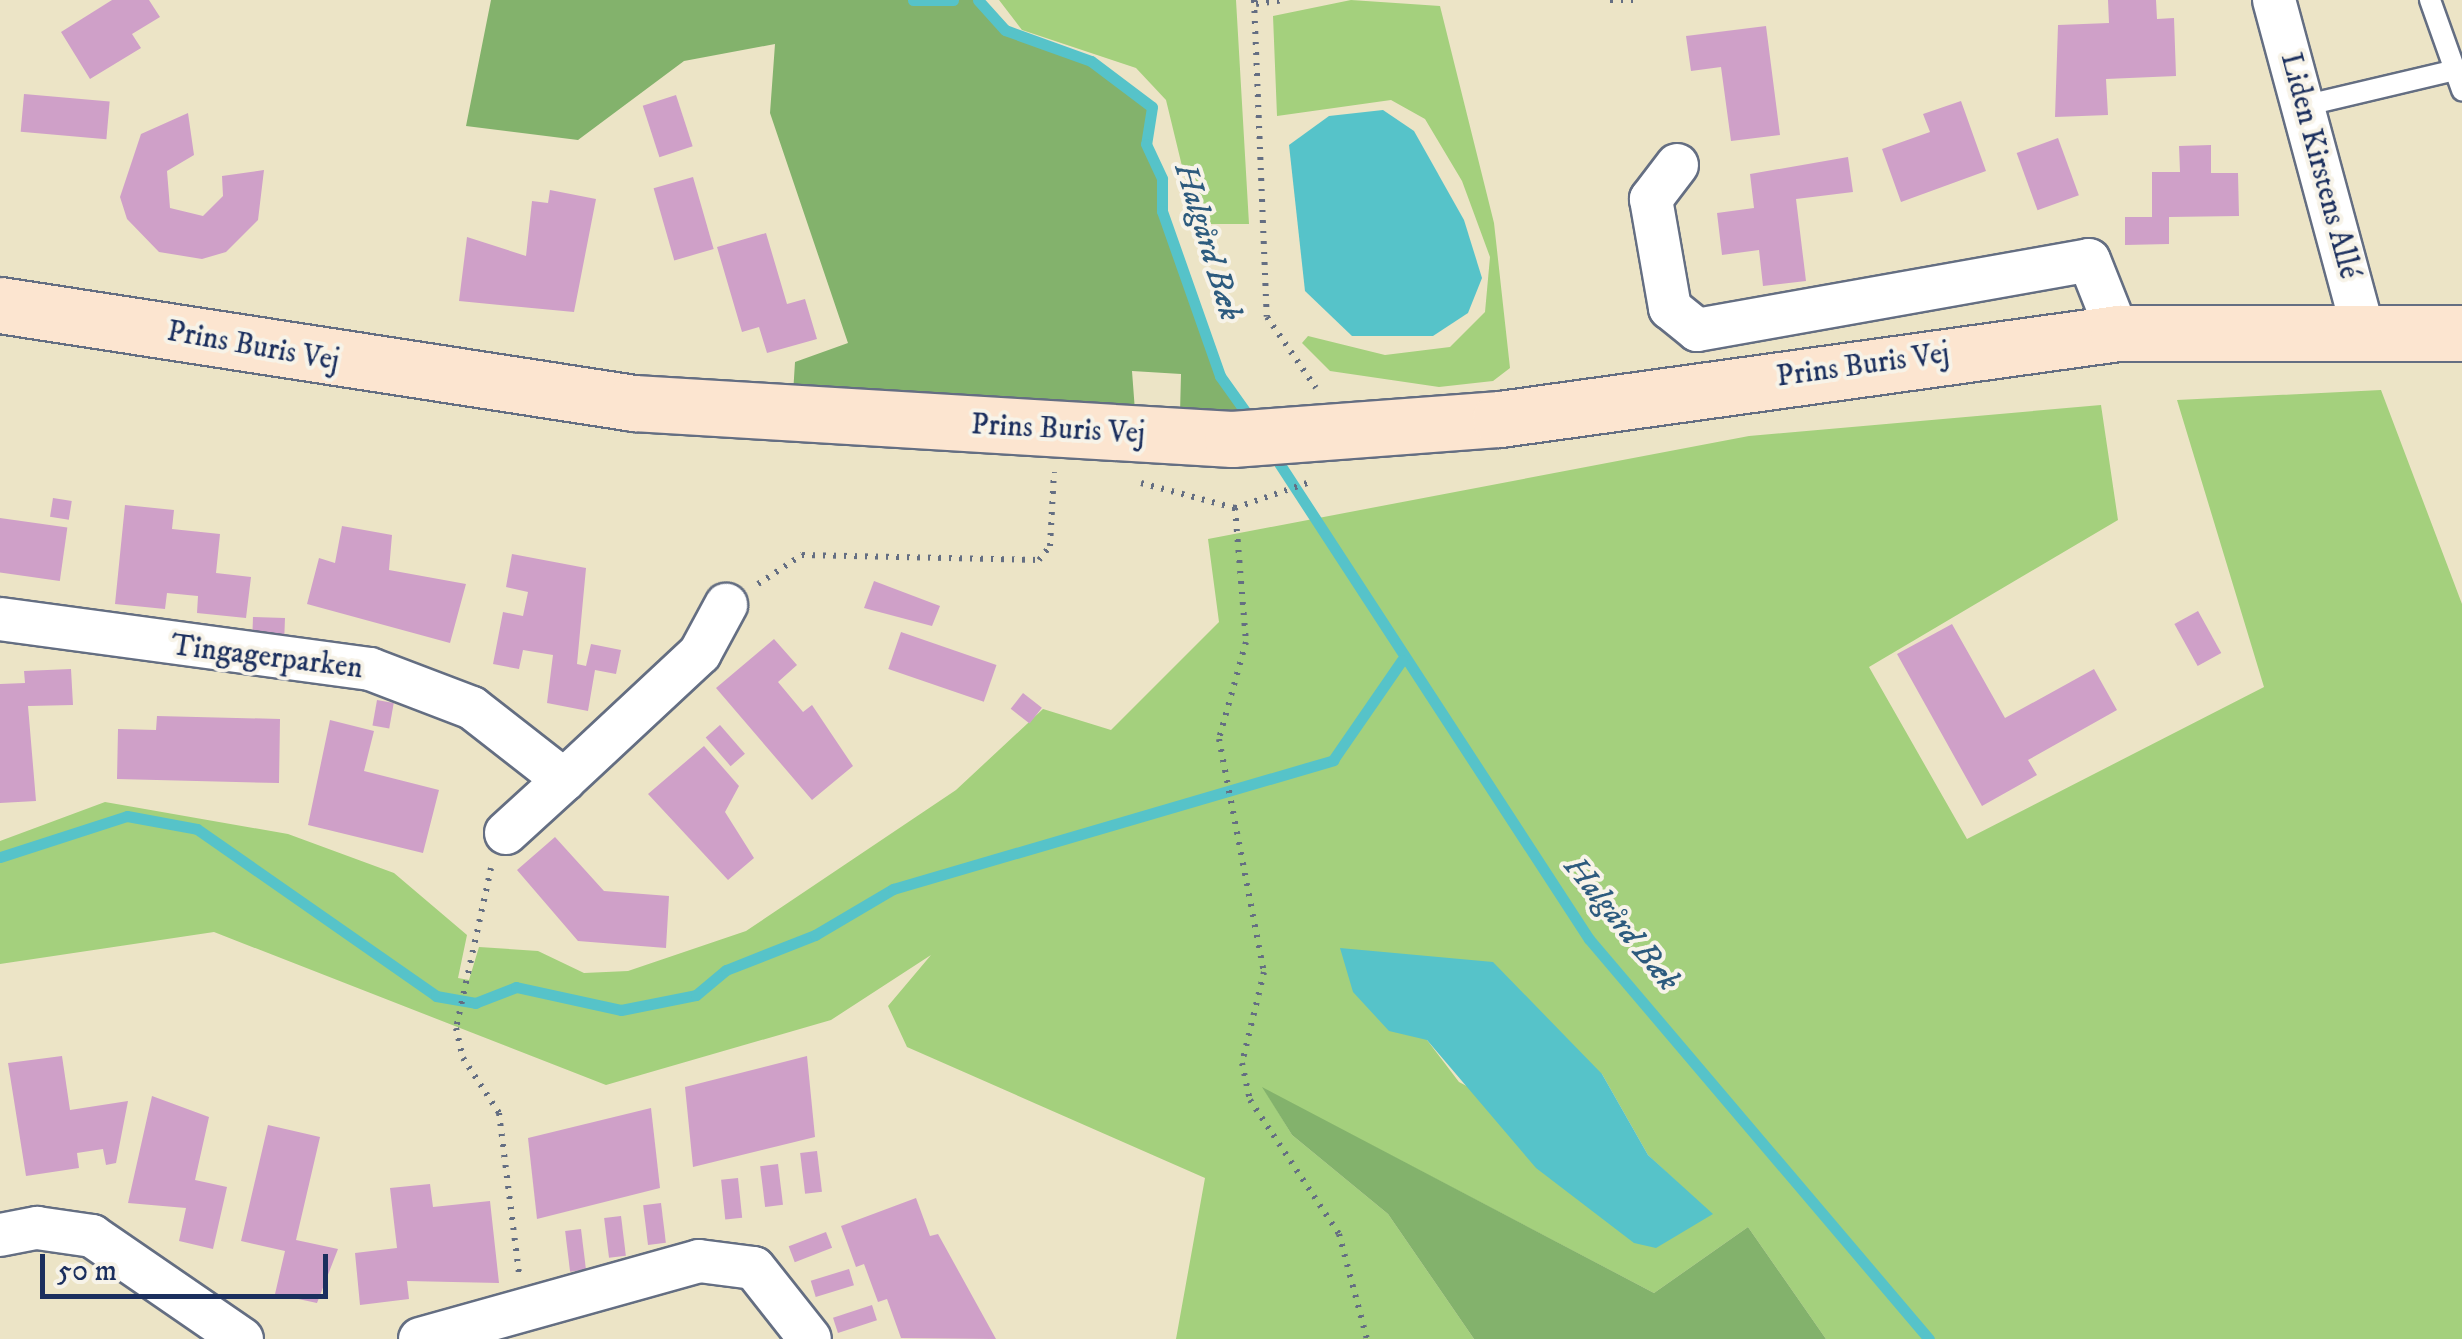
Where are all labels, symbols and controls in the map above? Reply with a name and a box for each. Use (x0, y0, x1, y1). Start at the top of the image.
street label: Liden Kirstens Allé (2272, 49, 2366, 283)
water label: Halgård Bæk (1165, 159, 1249, 325)
street label: Prins Buris Vej (164, 314, 342, 380)
street label: Prins Buris Vej (1774, 336, 1952, 396)
street label: Prins Buris Vej (970, 407, 1146, 453)
street label: Tingagerparken (169, 628, 365, 688)
water label: Halgård Bæk (1555, 849, 1687, 999)
scale bar (45, 1234, 332, 1296)
text: 50 m (57, 1253, 117, 1290)

